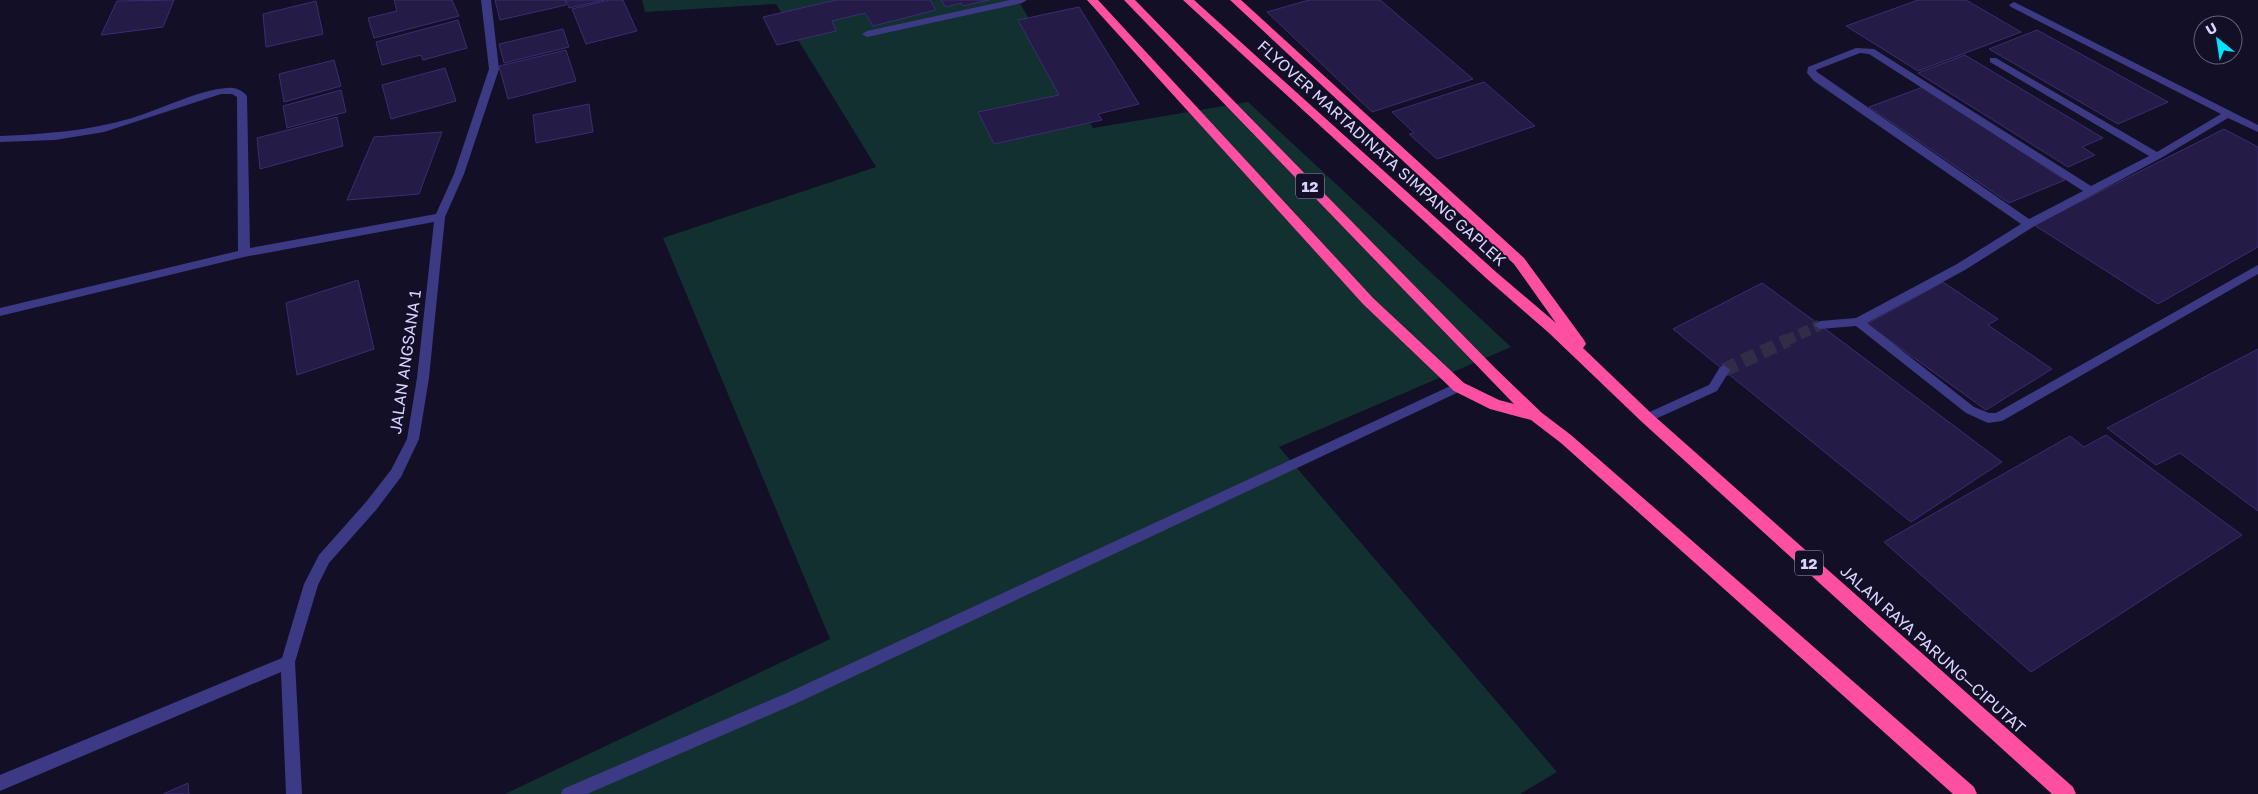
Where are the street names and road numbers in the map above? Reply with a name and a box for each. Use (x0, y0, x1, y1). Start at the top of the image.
street label: FLYOVER MARTADINATA SIMPANG GAPLEK (1254, 36, 1510, 270)
road number: 12 (1296, 174, 1324, 198)
street label: JALAN ANGSANA 1 (385, 288, 425, 435)
road number: 12 (1795, 550, 1823, 576)
street label: JALAN RAYA PARUNG—CIPUTAT (1836, 560, 2030, 738)

